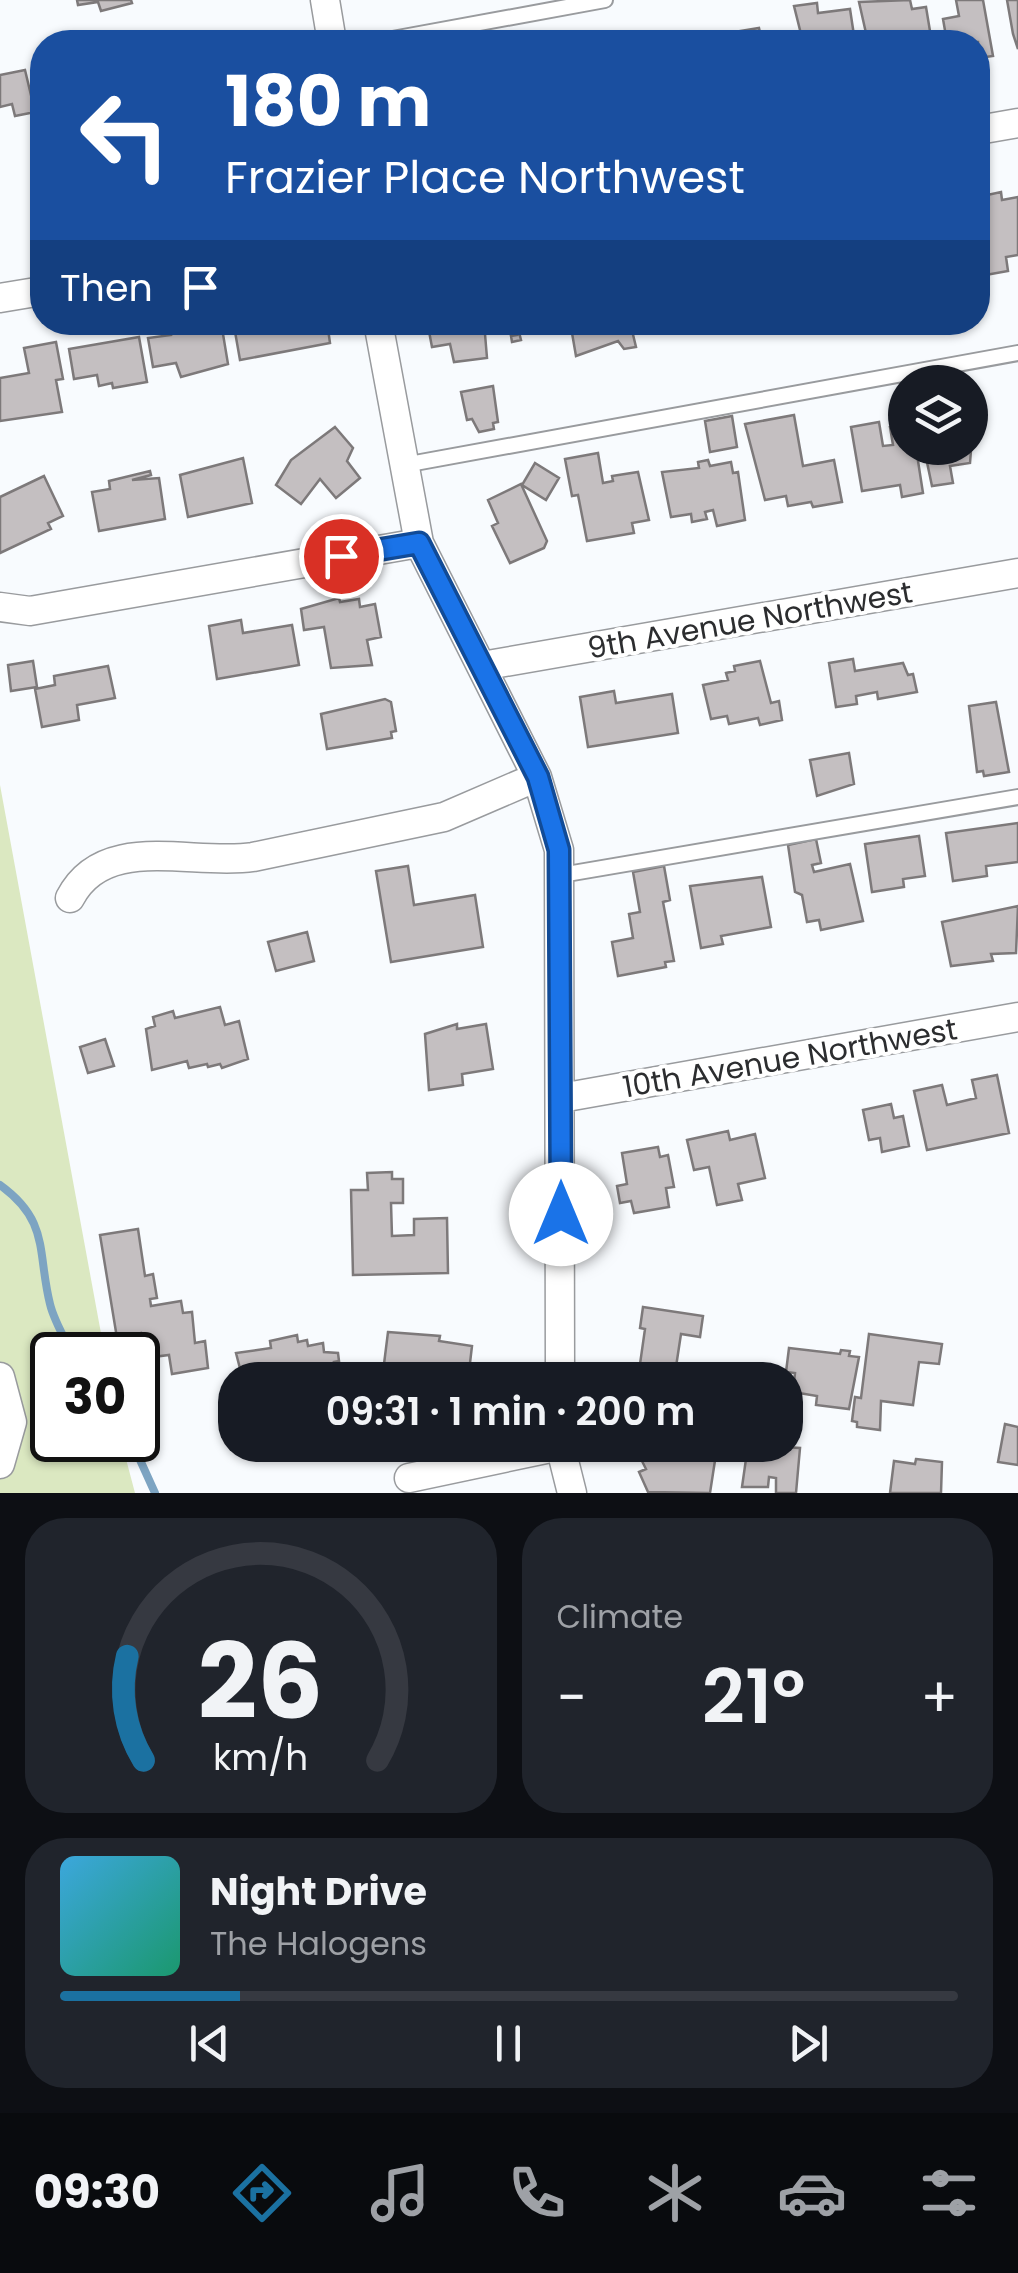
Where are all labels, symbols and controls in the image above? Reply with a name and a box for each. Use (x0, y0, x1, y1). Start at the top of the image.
text: 180 m (225, 52, 431, 151)
icon: left (60, 70, 190, 200)
text: Frazier Place Northwest (225, 146, 745, 209)
icon: arrive (173, 260, 228, 315)
text: Then (60, 261, 153, 314)
map controls (888, 365, 988, 465)
button: layers (888, 365, 988, 465)
pin (299, 514, 384, 599)
icon: arrive (314, 529, 369, 584)
street label: 9th Avenue Northwest (584, 570, 916, 670)
street label: 10th Avenue Northwest (620, 1007, 960, 1109)
position arrow (509, 1162, 613, 1266)
speed limit sign: 30 (30, 1332, 160, 1462)
text: 09:31 · 1 min · 200 m (326, 1385, 695, 1438)
text: Climate (557, 1594, 683, 1639)
text: 26 (198, 1609, 324, 1754)
text: 21° (702, 1644, 805, 1749)
text: − (557, 1659, 587, 1736)
text: + (920, 1659, 958, 1736)
text: km/h (213, 1732, 308, 1783)
text: Night Drive (210, 1865, 427, 1918)
text: The Halogens (210, 1921, 427, 1966)
icon: previous (182, 2016, 237, 2071)
icon: pause (481, 2016, 536, 2071)
icon: next (781, 2016, 836, 2071)
icon: directions (227, 2158, 297, 2228)
icon: music (365, 2158, 435, 2228)
icon: phone (502, 2158, 572, 2228)
icon: climate (640, 2158, 710, 2228)
icon: car (777, 2158, 847, 2228)
icon: filters (914, 2158, 984, 2228)
text: 09:30 (34, 2161, 160, 2224)

